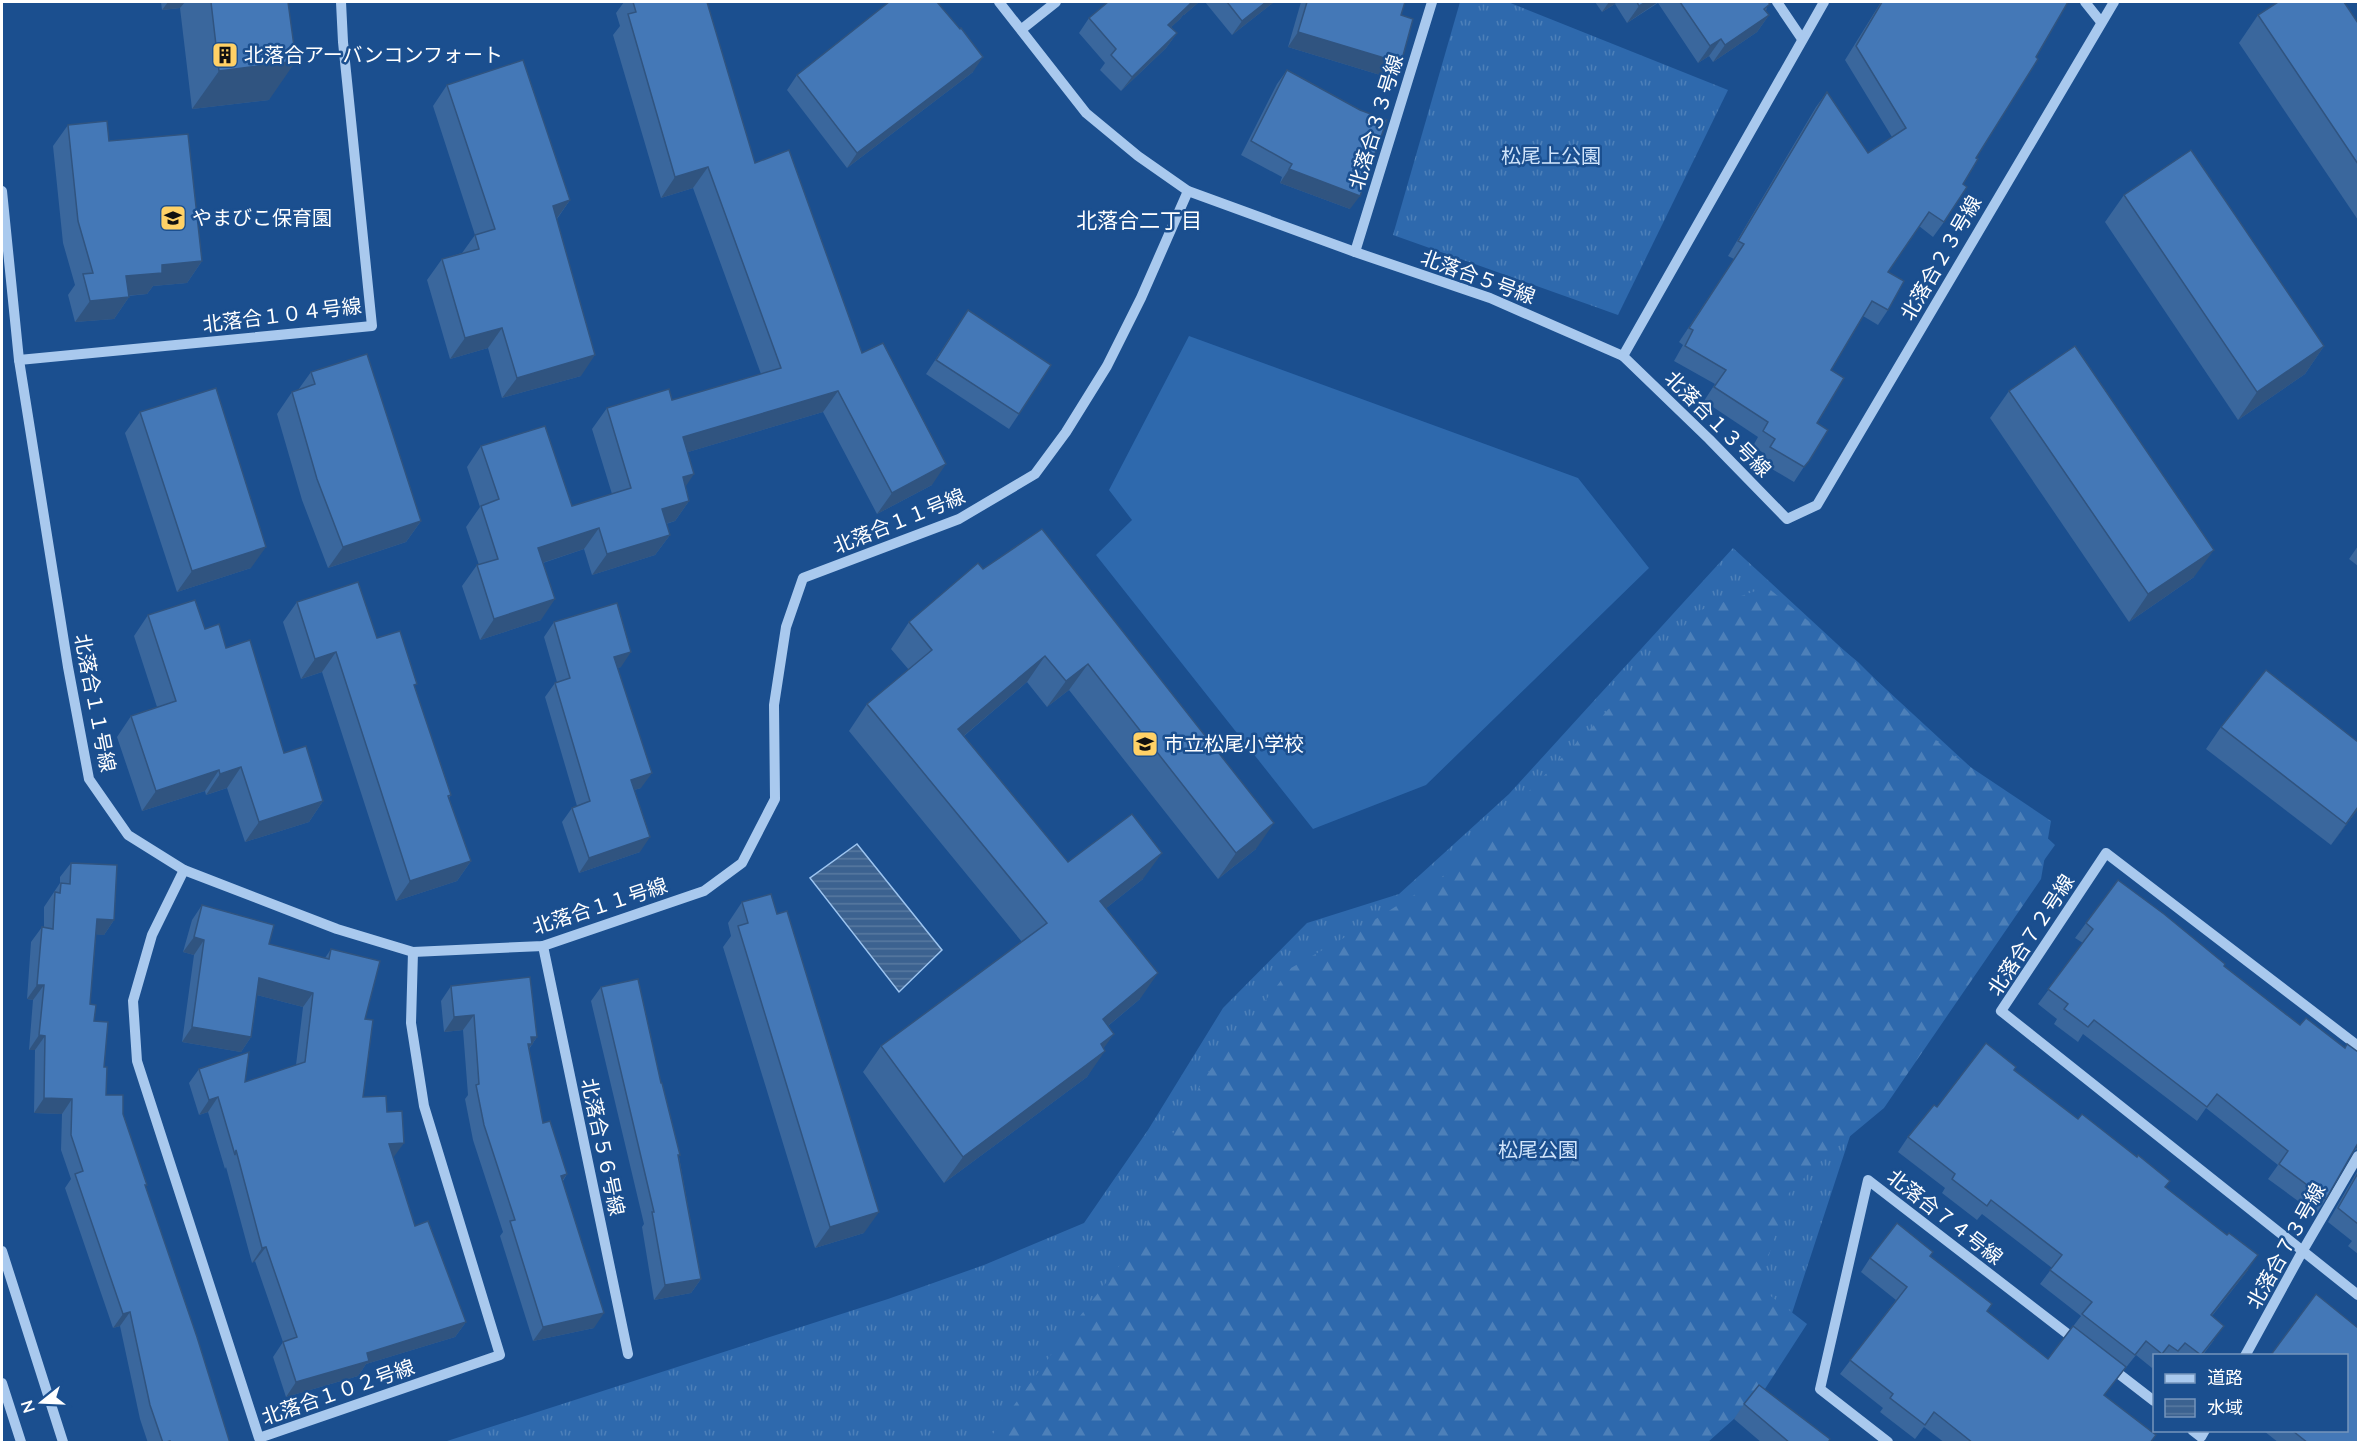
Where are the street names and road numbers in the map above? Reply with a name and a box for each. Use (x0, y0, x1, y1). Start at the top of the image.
street label: 北落合３３号線 (1343, 51, 1407, 192)
street label: 北落合２３号線 (1895, 191, 1986, 324)
street label: 北落合５号線 (1418, 244, 1539, 308)
street label: 北落合１０４号線 (201, 292, 363, 336)
street label: 北落合１３号線 (1661, 365, 1777, 481)
street label: 北落合１１号線 (829, 483, 968, 557)
street label: 北落合１１号線 (71, 632, 121, 774)
street label: 北落合７２号線 (1982, 869, 2078, 1000)
street label: 北落合１１号線 (529, 872, 670, 938)
street label: 北落合５６号線 (578, 1076, 630, 1218)
street label: 北落合７４号線 (1883, 1164, 2008, 1269)
street label: 北落合７３号線 (2241, 1178, 2330, 1313)
street label: 北落合１０２号線 (258, 1354, 417, 1428)

